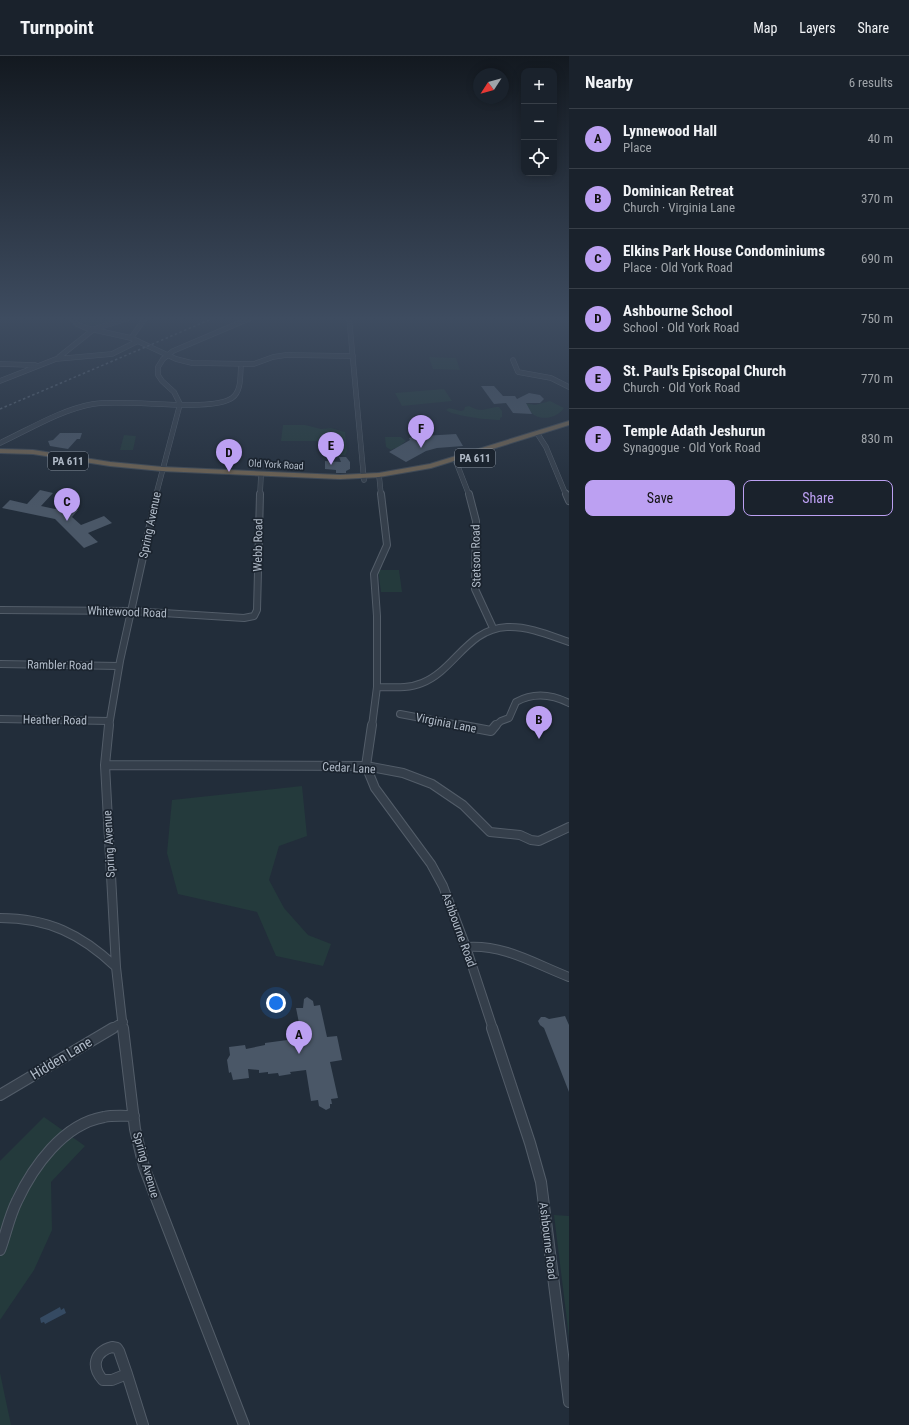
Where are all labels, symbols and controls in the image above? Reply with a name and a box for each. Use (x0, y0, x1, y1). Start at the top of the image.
text: Turnpoint (20, 16, 94, 39)
text: Map (753, 20, 777, 36)
text: Layers (799, 20, 836, 36)
text: Share (858, 20, 889, 36)
north arrow (473, 68, 509, 104)
map controls (521, 68, 557, 176)
button: + (521, 68, 557, 104)
text: Nearby (585, 72, 633, 92)
text: 6 results (849, 75, 893, 90)
button: − (521, 104, 557, 140)
text: Lynnewood Hall (623, 122, 717, 140)
text: A (594, 131, 602, 146)
text: 40 m (867, 131, 893, 146)
button: locate (521, 140, 557, 176)
text: Place (623, 140, 652, 155)
text: Dominican Retreat (623, 182, 734, 200)
text: B (594, 191, 602, 206)
text: 370 m (861, 191, 893, 206)
text: Church · Virginia Lane (623, 200, 735, 215)
text: Elkins Park House Condominiums (623, 242, 825, 260)
text: C (594, 251, 602, 266)
text: 690 m (861, 251, 893, 266)
text: Place · Old York Road (623, 260, 733, 275)
text: Ashbourne School (623, 302, 732, 320)
text: D (594, 311, 602, 326)
text: 750 m (861, 311, 893, 326)
text: School · Old York Road (623, 320, 739, 335)
text: St. Paul's Episcopal Church (623, 362, 786, 380)
text: E (595, 371, 601, 386)
text: 770 m (861, 371, 893, 386)
text: Church · Old York Road (623, 380, 740, 395)
pin: F (408, 415, 434, 448)
text: Temple Adath Jeshurun (623, 422, 765, 440)
text: F (595, 431, 601, 446)
text: 830 m (861, 431, 893, 446)
pin: E (318, 432, 344, 465)
pin: D (216, 439, 242, 472)
text: Synagogue · Old York Road (623, 440, 761, 455)
road number: PA 611 (455, 449, 495, 467)
road number: PA 611 (48, 452, 88, 470)
street label: Old York Road (248, 458, 304, 471)
button: Save (585, 480, 735, 516)
button: Share (743, 480, 893, 516)
pin: C (54, 488, 80, 521)
street label: Spring Avenue (136, 490, 164, 560)
street label: Webb Road (251, 518, 265, 572)
street label: Stetson Road (468, 524, 484, 588)
street label: Whitewood Road (87, 604, 167, 620)
street label: Rambler Road (27, 657, 93, 673)
pin: B (526, 706, 552, 739)
street label: Virginia Lane (414, 710, 478, 736)
street label: Heather Road (23, 712, 87, 728)
street label: Cedar Lane (322, 760, 376, 776)
street label: Spring Avenue (100, 810, 118, 878)
street label: Ashbourne Road (439, 891, 479, 969)
your location (266, 993, 286, 1013)
pin: A (286, 1021, 312, 1054)
street label: Hidden Lane (27, 1033, 95, 1083)
street label: Spring Avenue (130, 1131, 162, 1200)
street label: Ashbourne Road (536, 1201, 560, 1281)

